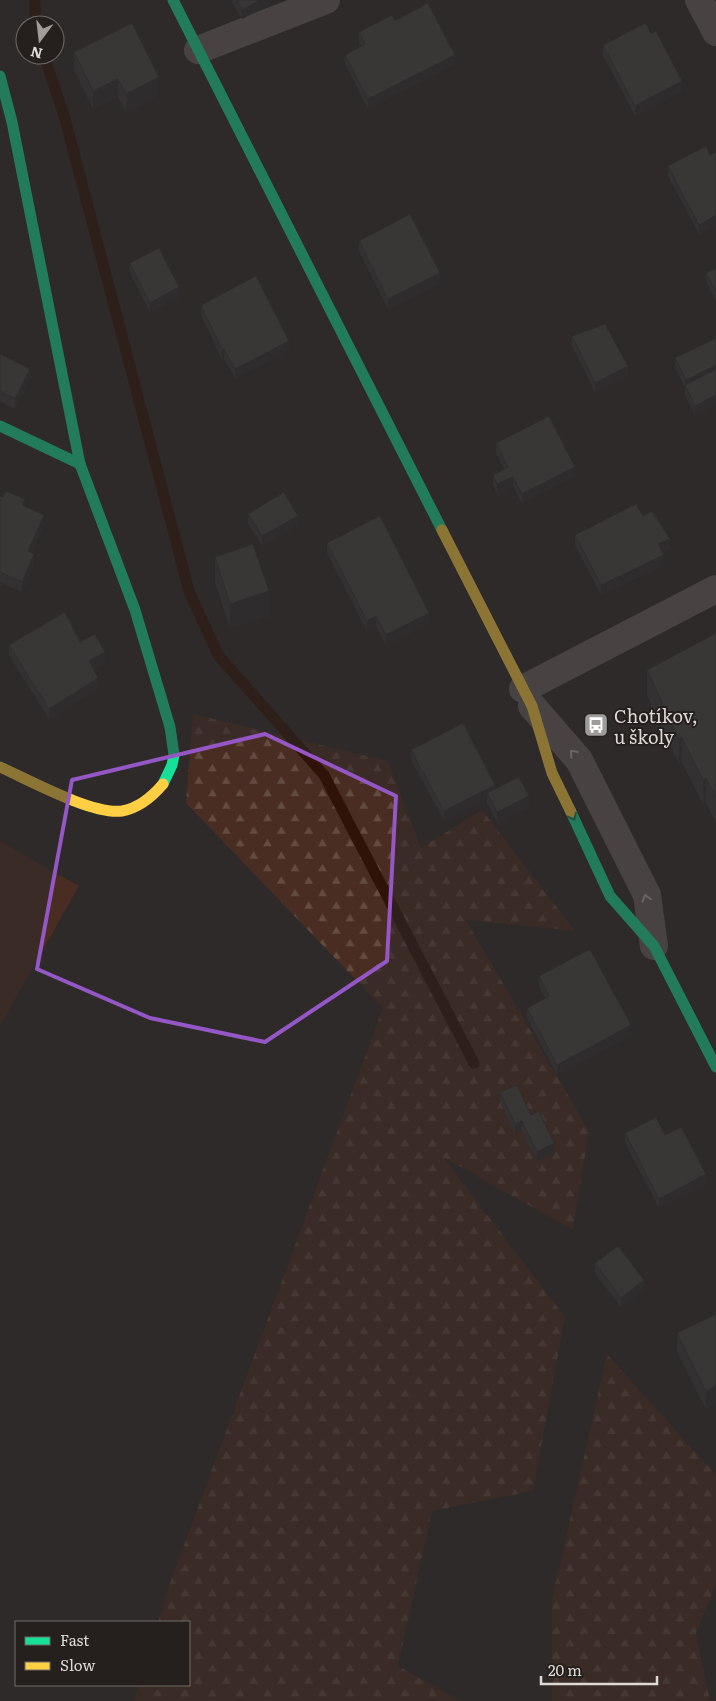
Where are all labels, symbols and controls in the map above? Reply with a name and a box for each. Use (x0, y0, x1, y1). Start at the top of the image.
north arrow (15, 15, 65, 65)
text: N (28, 42, 45, 65)
place label: Chotíkov, u školy (614, 702, 698, 750)
bus stop icon: Chotíkov, u školy (583, 712, 609, 738)
one-way arrow (570, 750, 579, 759)
one-way arrow (567, 812, 578, 821)
one-way arrow (642, 894, 652, 902)
legend (15, 1621, 190, 1686)
text: Fast (60, 1628, 89, 1651)
text: Slow (60, 1653, 95, 1676)
scale bar (541, 1654, 657, 1686)
text: 20 m (548, 1658, 582, 1681)

